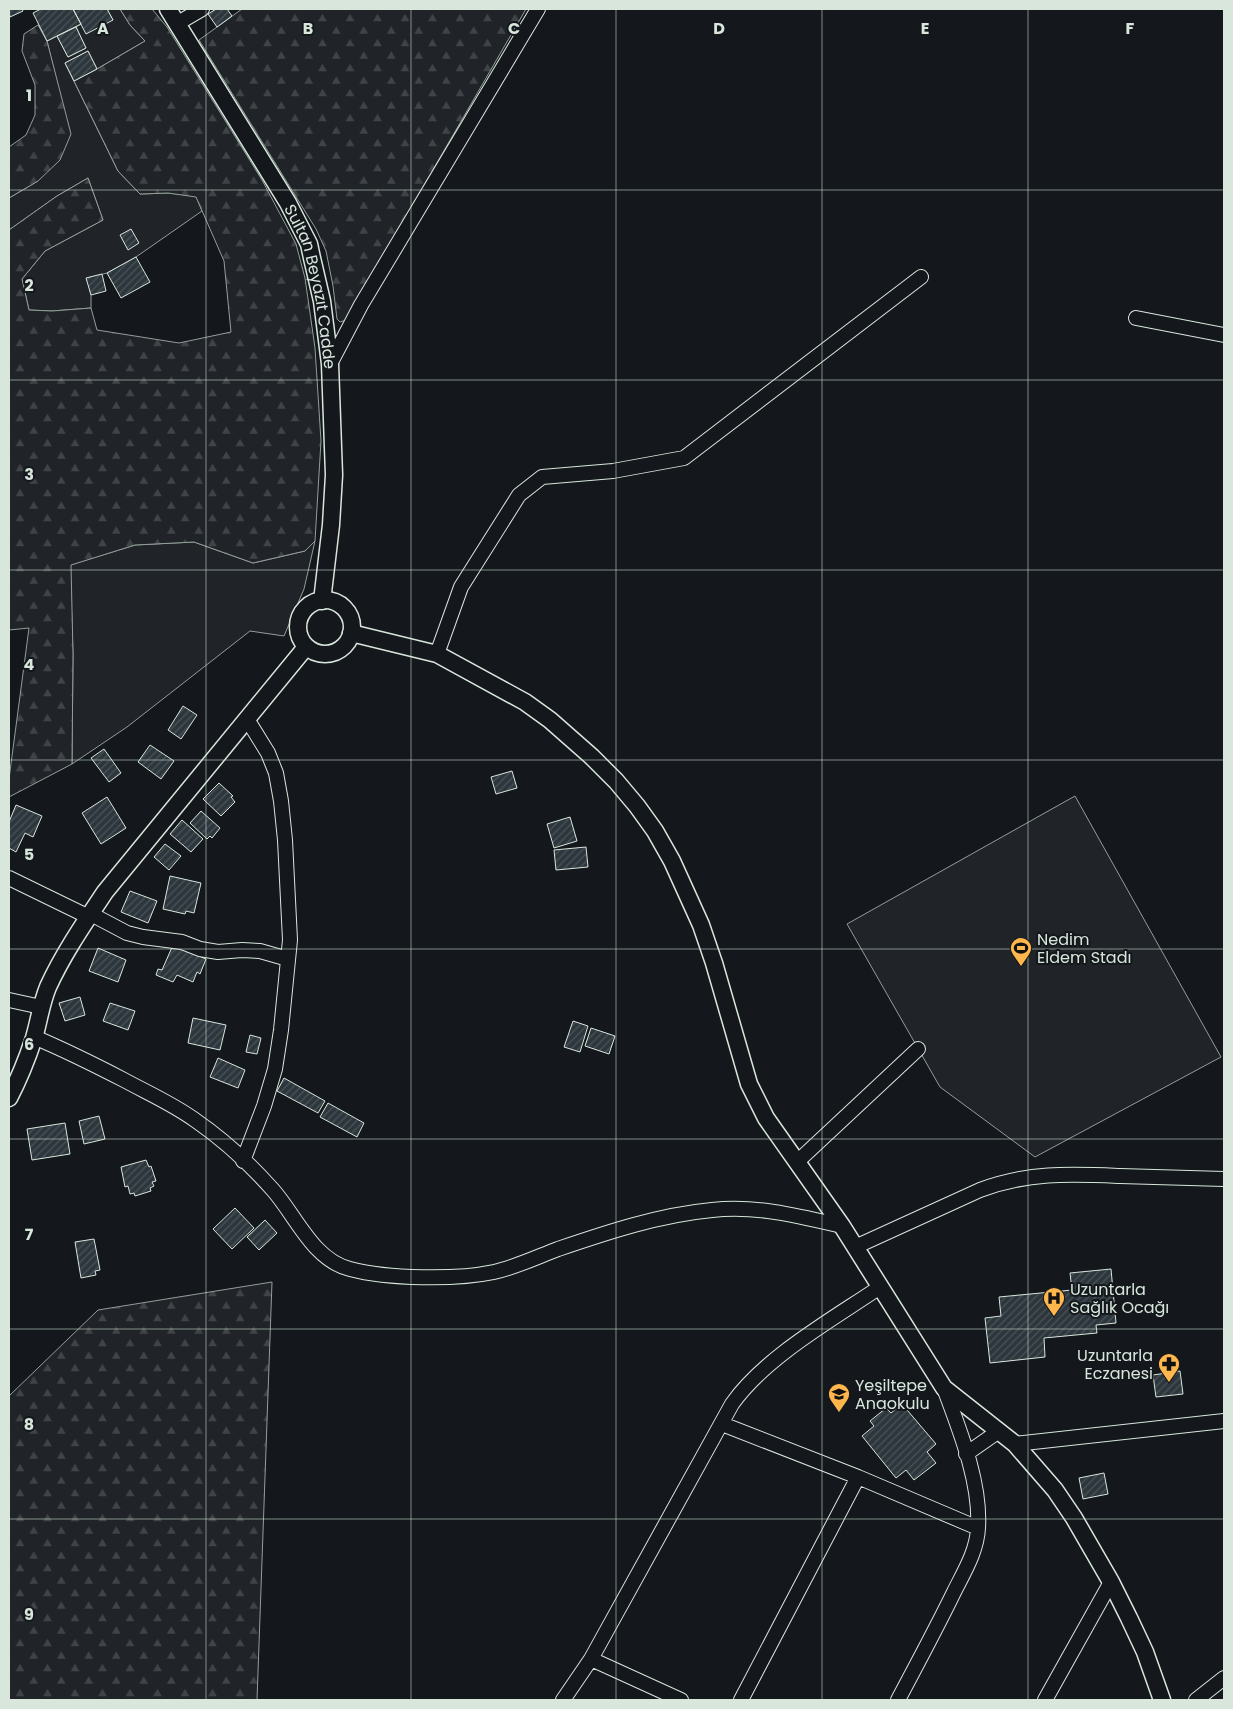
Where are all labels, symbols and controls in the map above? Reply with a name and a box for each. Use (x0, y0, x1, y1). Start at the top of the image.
text: A (97, 17, 109, 40)
text: B (303, 17, 313, 40)
text: C (508, 17, 520, 40)
text: D (713, 17, 725, 40)
text: E (921, 17, 929, 40)
text: F (1126, 17, 1135, 40)
text: 1 (26, 84, 32, 107)
street label: Sultan Beyazıt Cadde (279, 200, 341, 370)
text: 2 (24, 274, 34, 297)
text: 3 (24, 463, 34, 486)
text: 4 (24, 653, 35, 676)
text: 5 (24, 843, 34, 866)
place label: Nedim Eldem Stadı (1037, 928, 1131, 969)
sports icon: Nedim Eldem Stadı (1009, 936, 1033, 967)
text: 6 (24, 1033, 34, 1056)
text: 7 (25, 1223, 34, 1246)
place label: Uzuntarla Sağlık Ocağı (1070, 1278, 1169, 1319)
hospital icon: Uzuntarla Sağlık Ocağı (1042, 1286, 1066, 1317)
place label: Uzuntarla Eczanesi (1077, 1344, 1153, 1385)
pharmacy icon: Uzuntarla Eczanesi (1157, 1352, 1181, 1383)
place label: Yeşiltepe Anaokulu (855, 1374, 930, 1415)
school or university icon: Yeşiltepe Anaokulu (827, 1382, 851, 1413)
text: 8 (24, 1413, 34, 1436)
text: 9 (24, 1603, 34, 1626)

